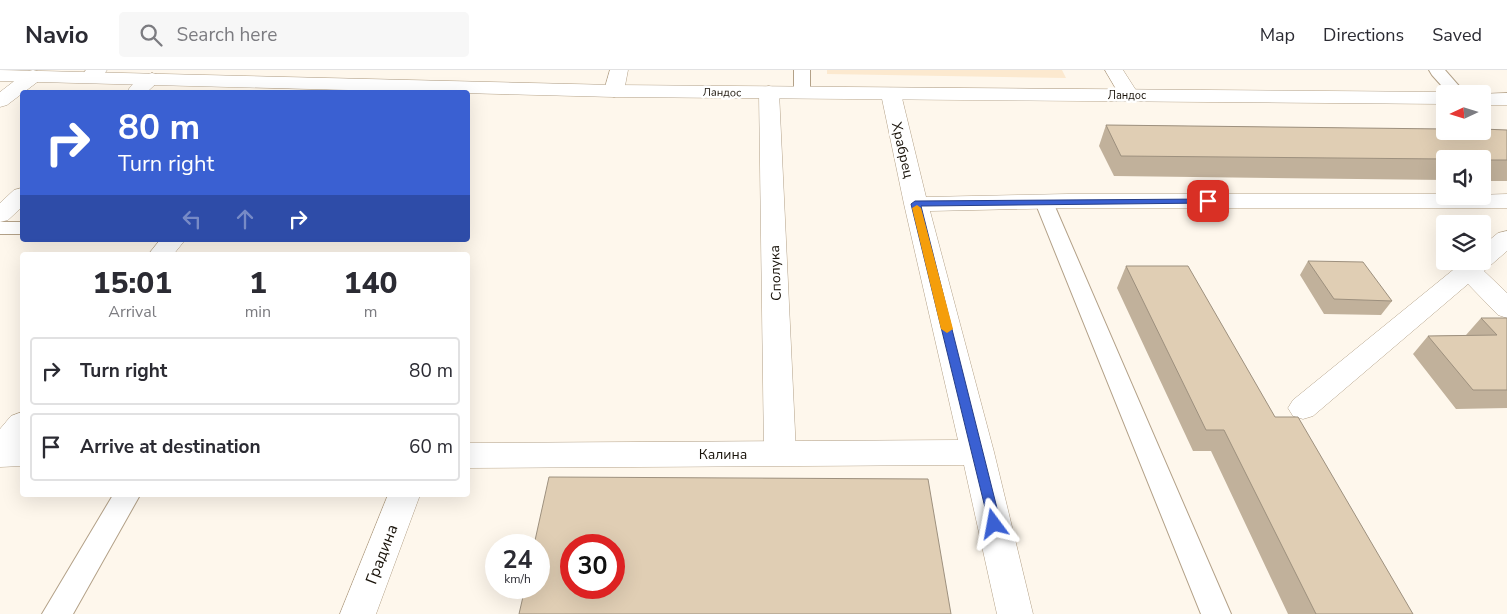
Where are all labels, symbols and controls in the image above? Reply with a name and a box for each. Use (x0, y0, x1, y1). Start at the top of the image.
search box (119, 12, 469, 57)
text: Navio (25, 19, 89, 51)
icon: search (137, 21, 165, 49)
text: Search here (177, 22, 277, 48)
text: Map (1260, 23, 1295, 47)
text: Directions (1323, 23, 1404, 47)
text: Saved (1432, 23, 1482, 47)
street label: Ландос (703, 85, 741, 100)
north arrow (1436, 85, 1491, 140)
map controls (1436, 85, 1491, 270)
street label: Ландос (1108, 88, 1146, 103)
text: 80 m (118, 104, 200, 151)
icon: right (35, 110, 100, 175)
street label: Храбрец (887, 120, 918, 180)
text: Turn right (118, 149, 214, 179)
button: sound (1436, 150, 1491, 205)
pin (1187, 180, 1229, 222)
icon: arrive (1194, 187, 1222, 215)
icon: left (178, 205, 206, 233)
icon: ahead (231, 205, 259, 233)
icon: right (284, 205, 312, 233)
button: layers (1436, 215, 1491, 270)
street label: Сполука (765, 245, 786, 301)
text: 15:01 (92, 263, 172, 304)
text: 1 (249, 263, 267, 304)
text: 140 (344, 263, 398, 304)
text: Arrival (108, 301, 156, 323)
text: min (245, 301, 271, 323)
text: m (364, 301, 377, 323)
icon: right (37, 357, 65, 385)
text: Turn right (80, 358, 167, 384)
text: 80 m (409, 358, 453, 384)
icon: arrive (37, 433, 65, 461)
text: Arrive at destination (80, 434, 261, 460)
text: 60 m (409, 434, 453, 460)
street label: Калина (699, 445, 747, 464)
position arrow (967, 497, 1019, 549)
street label: Градина (360, 521, 403, 587)
speed limit sign: 30 (560, 534, 625, 599)
text: 24 (502, 543, 533, 577)
text: km/h (504, 571, 531, 587)

